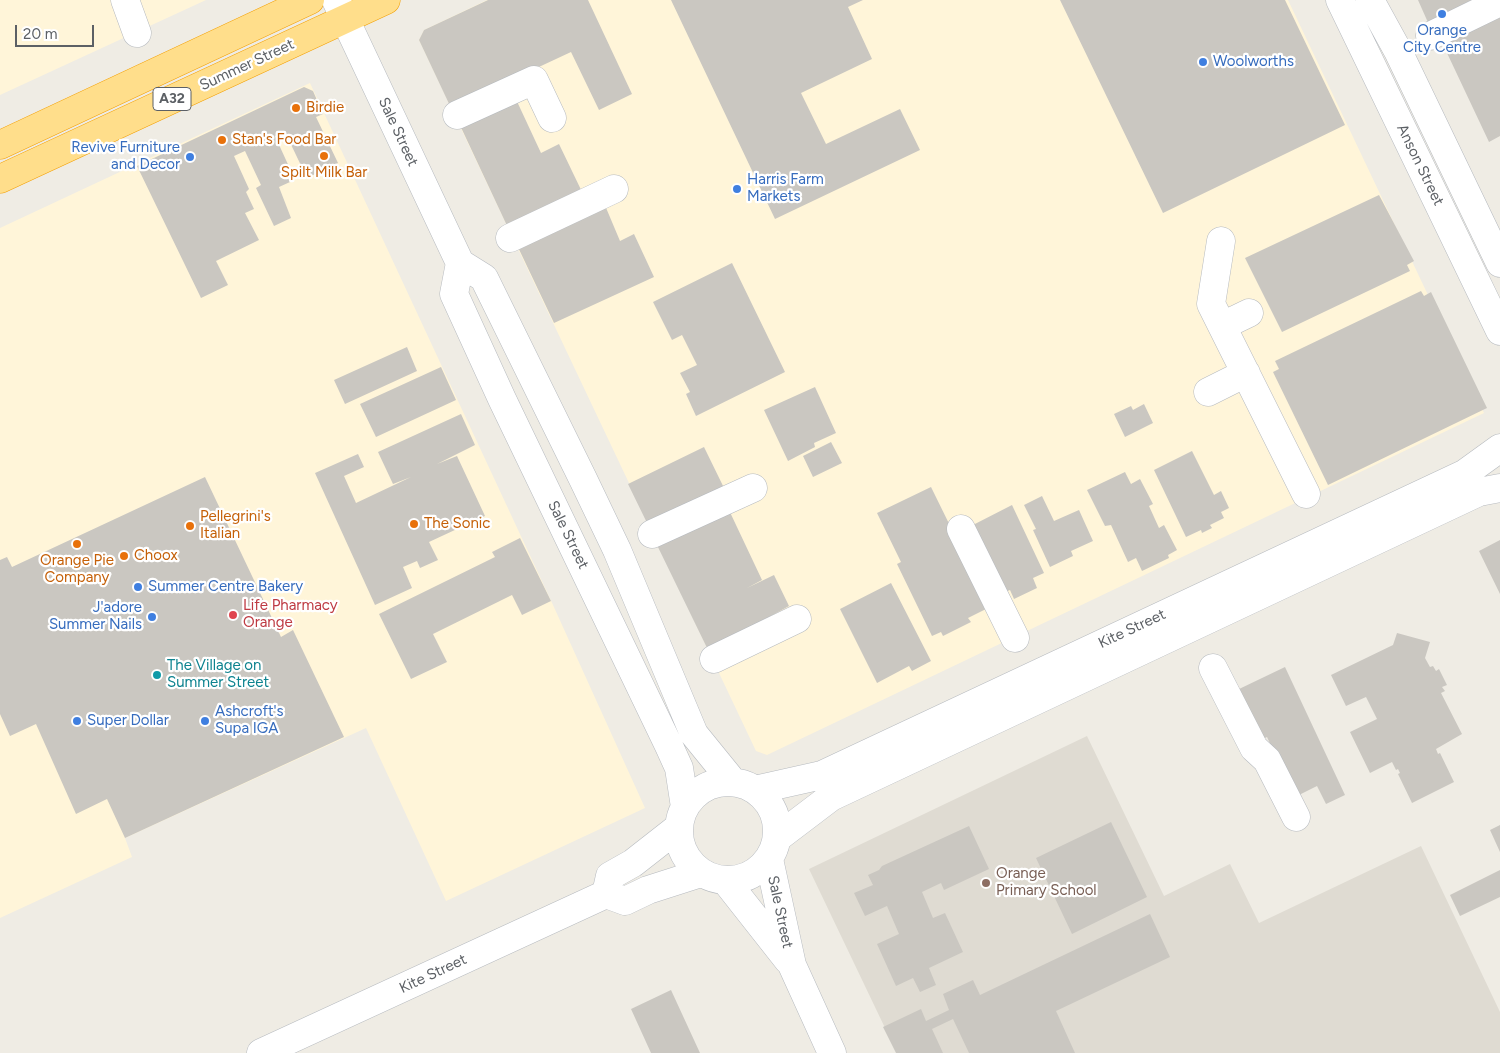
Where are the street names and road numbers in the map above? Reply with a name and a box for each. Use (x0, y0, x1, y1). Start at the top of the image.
street label: Summer Street (197, 35, 297, 95)
road number: A32 (153, 88, 191, 110)
street label: Sale Street (374, 95, 422, 169)
street label: Anson Street (1393, 121, 1447, 209)
street label: Sale Street (544, 498, 592, 572)
street label: Kite Street (1095, 606, 1169, 652)
street label: Sale Street (763, 874, 797, 950)
street label: Kite Street (396, 951, 470, 997)

